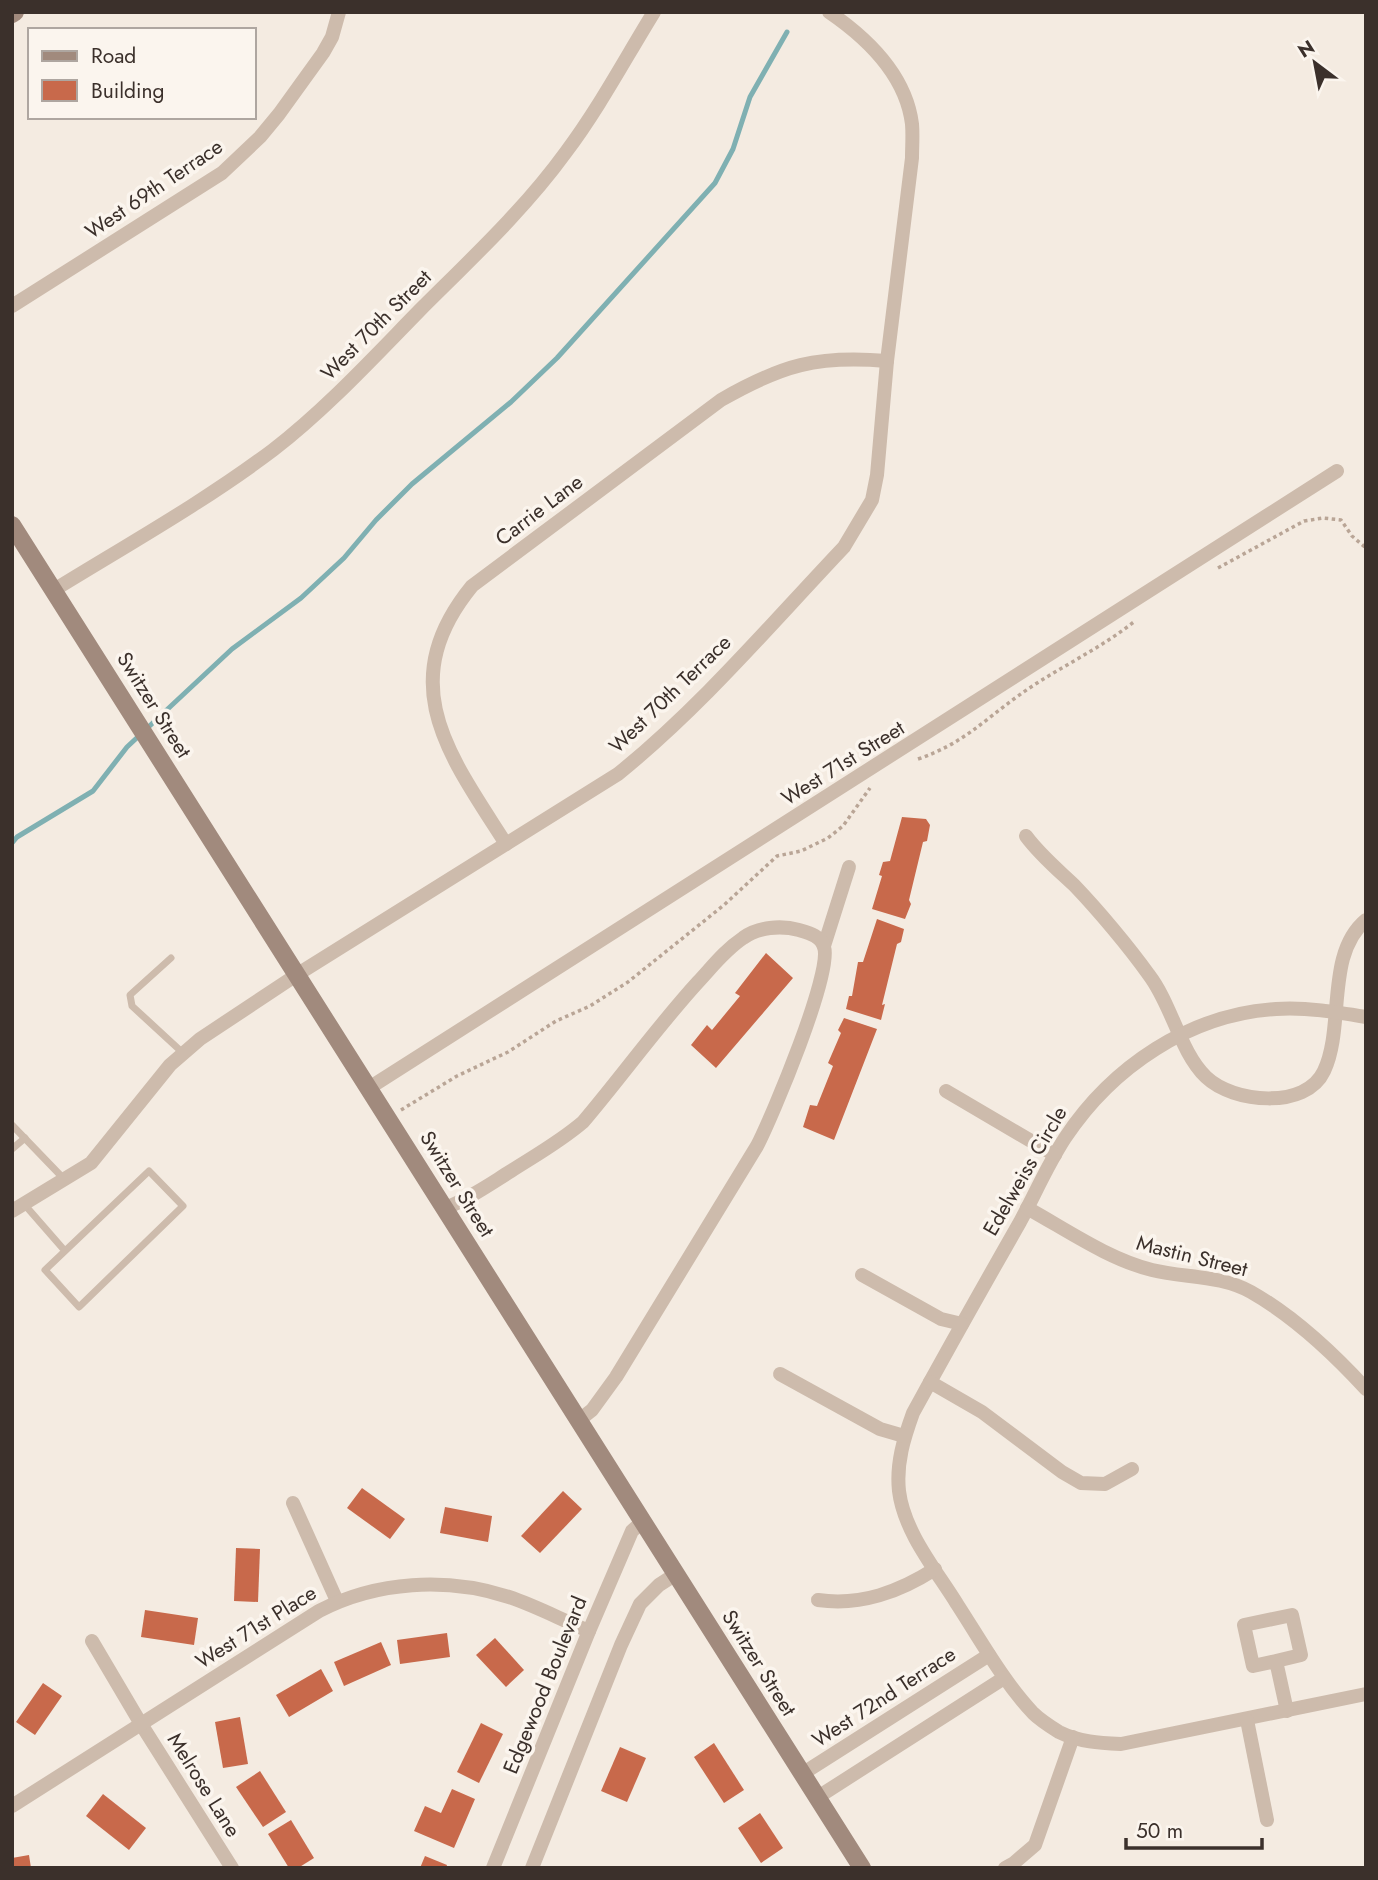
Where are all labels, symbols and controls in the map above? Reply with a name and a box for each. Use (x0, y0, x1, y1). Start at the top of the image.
legend (28, 28, 256, 119)
north arrow (1280, 28, 1350, 98)
text: N (1293, 34, 1320, 64)
text: Road (91, 41, 136, 71)
text: Building (91, 76, 164, 106)
street label: West 69th Terrace (79, 132, 229, 246)
street label: West 70th Street (314, 263, 438, 387)
street label: Carrie Lane (489, 467, 589, 553)
street label: West 70th Terrace (602, 628, 738, 760)
street label: Switzer Street (109, 646, 199, 764)
street label: West 71st Street (776, 713, 910, 813)
street label: Edelweiss Circle (976, 1101, 1074, 1241)
street label: Switzer Street (412, 1125, 502, 1243)
street label: Mastin Street (1133, 1228, 1251, 1284)
street label: West 71st Place (190, 1578, 322, 1676)
street label: Edgewood Boulevard (496, 1592, 594, 1778)
street label: Switzer Street (714, 1604, 804, 1722)
street label: West 72nd Terrace (806, 1639, 962, 1755)
street label: Melrose Lane (160, 1727, 248, 1843)
scale bar (1126, 1806, 1262, 1850)
text: 50 m (1136, 1816, 1183, 1846)

